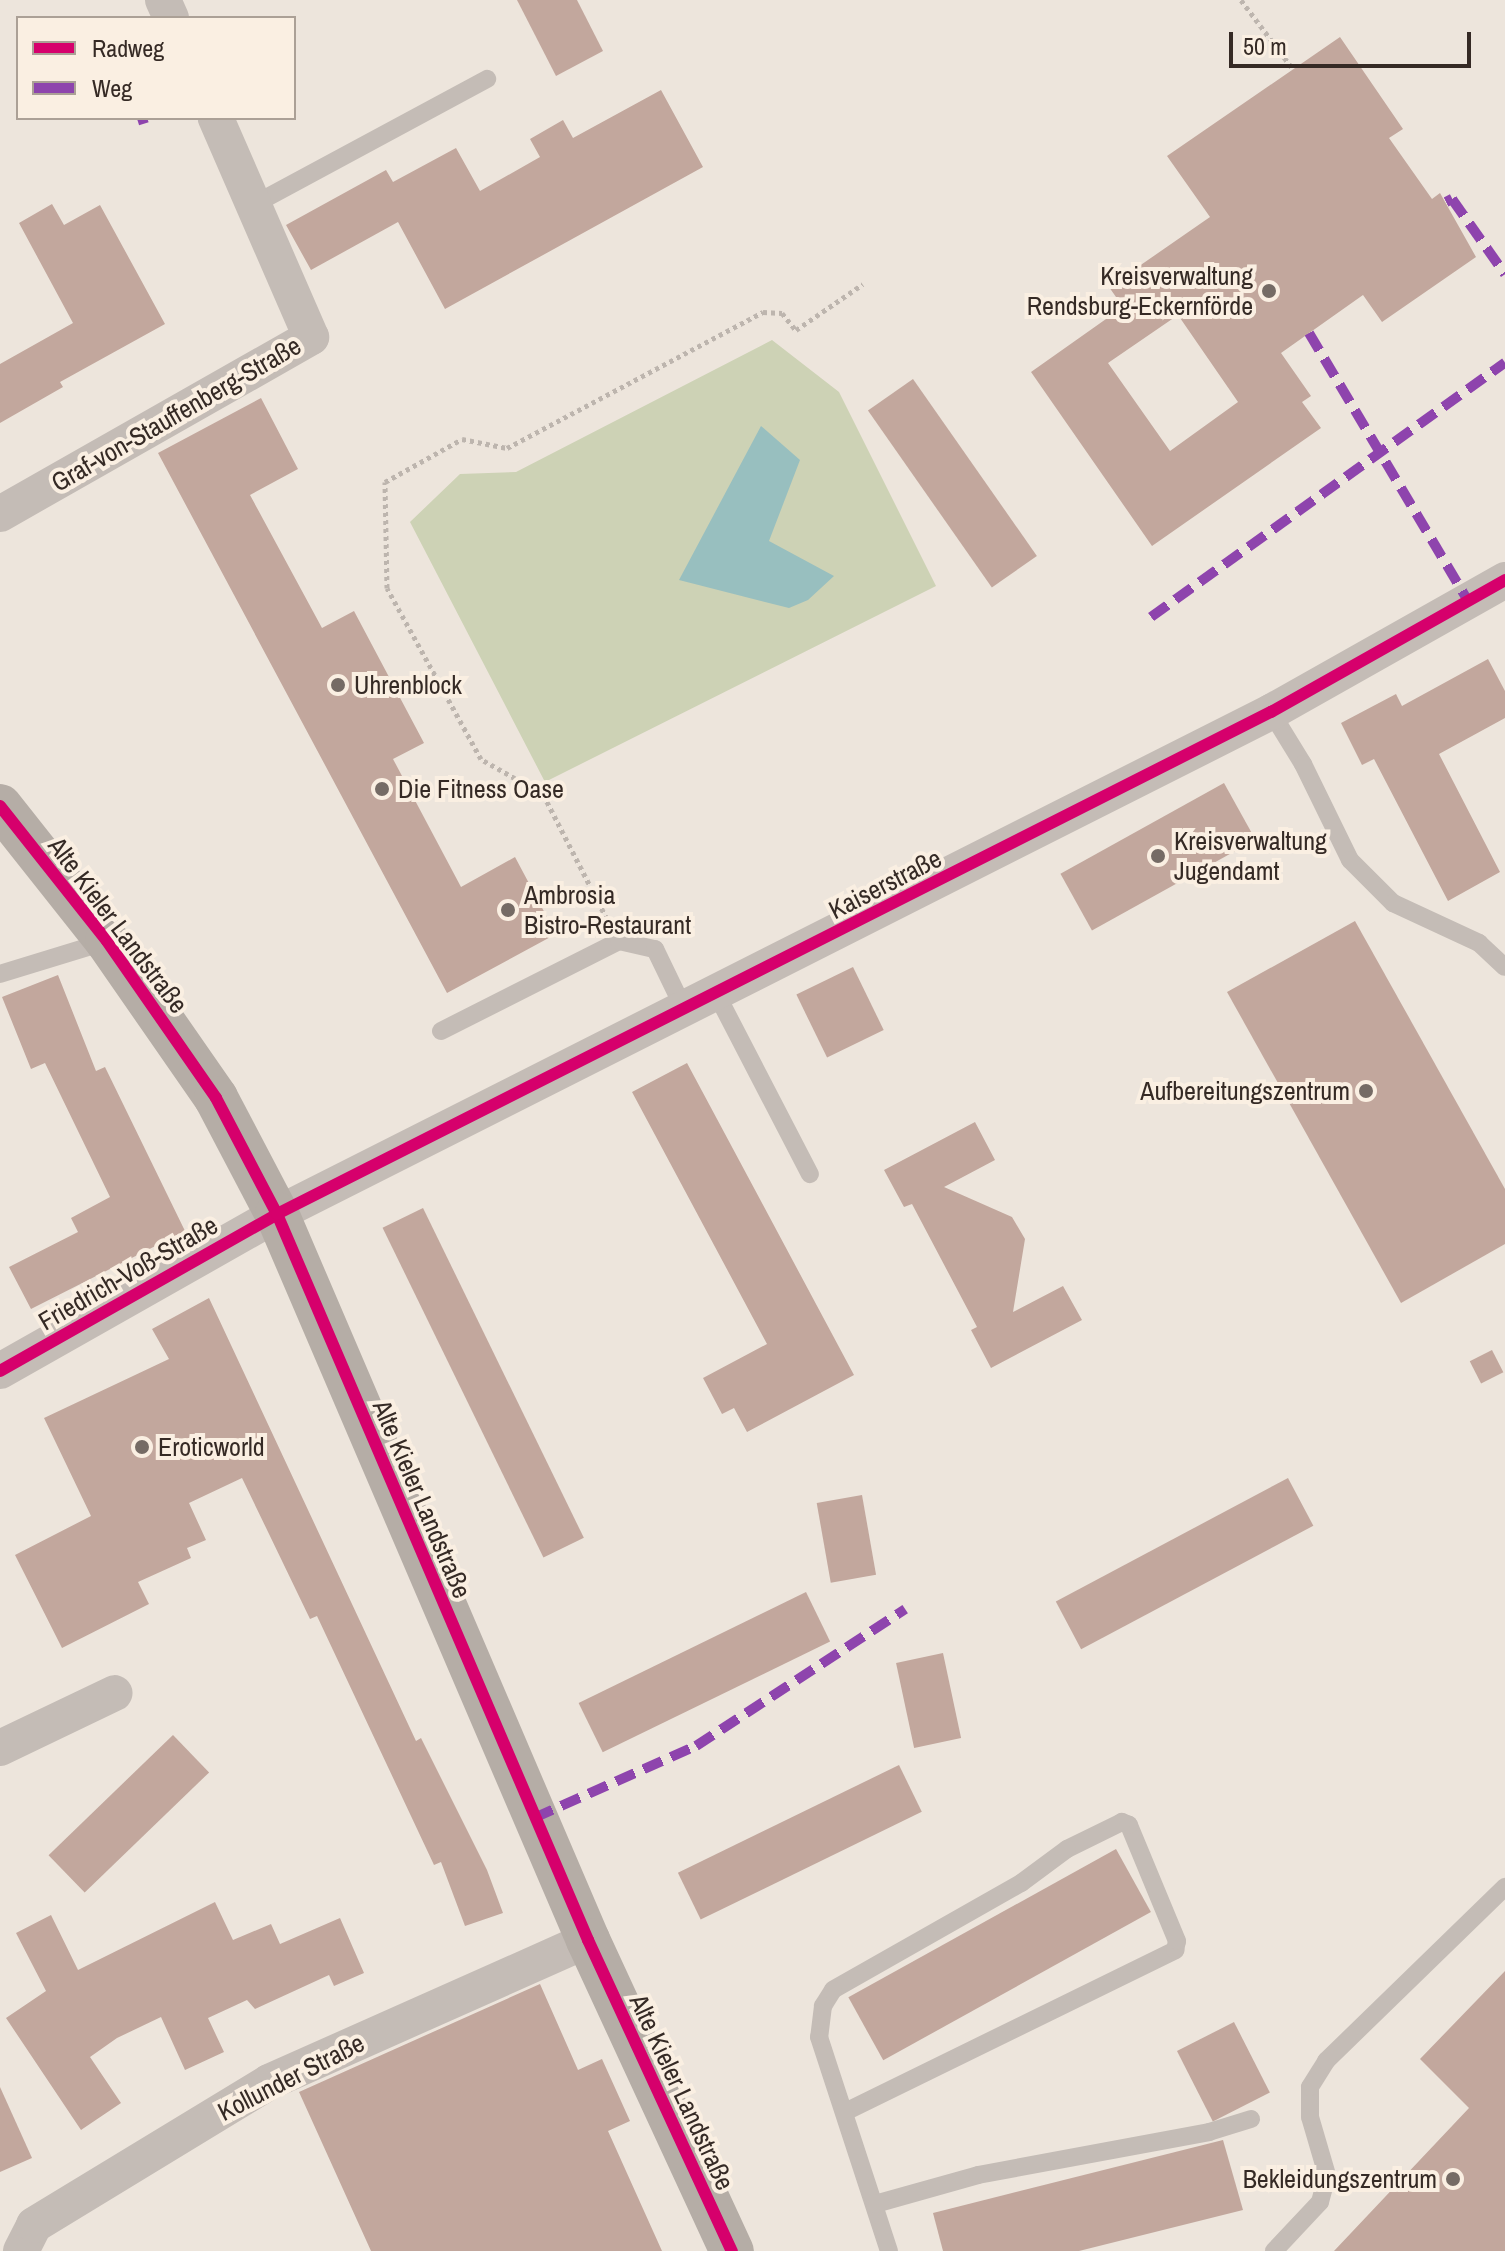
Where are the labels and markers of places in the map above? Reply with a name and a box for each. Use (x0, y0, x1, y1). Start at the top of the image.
place label: Kreisverwaltung Rendsburg-Eckernförde (1027, 260, 1253, 322)
marker: Kreisverwaltung Rendsburg-Eckernförde (1260, 282, 1278, 300)
place label: Uhrenblock (354, 669, 462, 701)
marker: Uhrenblock (329, 676, 347, 694)
place label: Die Fitness Oase (398, 773, 564, 805)
marker: Die Fitness Oase (373, 780, 391, 798)
place label: Kreisverwaltung Jugendamt (1174, 825, 1327, 886)
marker: Kreisverwaltung Jugendamt (1149, 847, 1167, 865)
place label: Ambrosia Bistro-Restaurant (524, 879, 691, 940)
marker: Ambrosia Bistro-Restaurant (499, 901, 517, 919)
place label: Aufbereitungszentrum (1140, 1075, 1350, 1107)
marker: Aufbereitungszentrum (1357, 1082, 1375, 1100)
place label: Eroticworld (158, 1431, 265, 1463)
marker: Eroticworld (133, 1438, 151, 1456)
place label: Bekleidungszentrum (1243, 2163, 1437, 2195)
marker: Bekleidungszentrum (1444, 2170, 1462, 2188)

